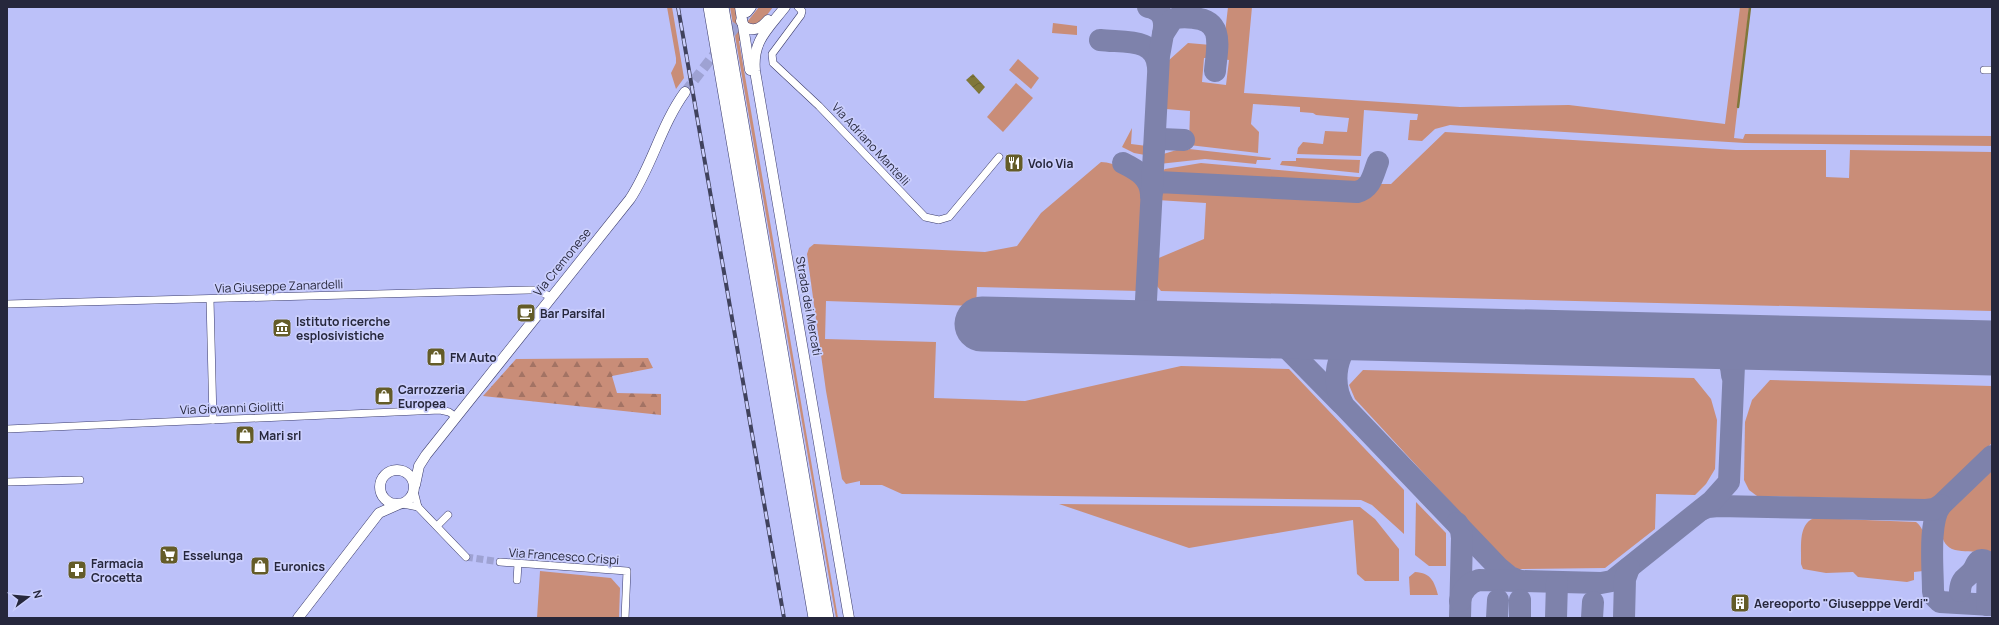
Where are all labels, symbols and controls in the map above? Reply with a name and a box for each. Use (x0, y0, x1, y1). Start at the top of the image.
street label: Via Adriano Mantelli (828, 99, 914, 189)
restaurant icon: Volo Via (1003, 152, 1025, 174)
place label: Volo Via (1028, 155, 1073, 172)
street label: Via Cremonese (529, 224, 595, 300)
street label: Strada dei Mercati (792, 255, 826, 357)
street label: Via Giuseppe Zanardelli (214, 275, 344, 297)
cafe icon: Bar Parsifal (515, 302, 537, 324)
place label: Bar Parsifal (540, 305, 605, 322)
place label: Istituto ricerche esplosivistiche (296, 313, 390, 344)
museum icon: Istituto ricerche esplosivistiche (271, 317, 293, 339)
shop icon: FM Auto (425, 346, 447, 368)
place label: FM Auto (450, 349, 497, 366)
place label: Carrozzeria Europea (398, 381, 465, 412)
shop icon: Carrozzeria Europea (373, 385, 395, 407)
street label: Via Giovanni Giolitti (179, 398, 285, 418)
shop icon: Mari srl (234, 424, 256, 446)
place label: Mari srl (259, 427, 301, 444)
supermarket icon: Esselunga (158, 544, 180, 566)
street label: Via Francesco Crispi (508, 544, 620, 568)
place label: Esselunga (183, 547, 243, 564)
place label: Farmacia Crocetta (91, 555, 144, 586)
shop icon: Euronics (249, 555, 271, 577)
place label: Euronics (274, 558, 325, 575)
pharmacy icon: Farmacia Crocetta (66, 559, 88, 581)
north arrow (8, 577, 48, 617)
text: N (30, 588, 46, 600)
building icon: Aereoporto "Giusepppe Verdi" (1729, 592, 1751, 614)
place label: Aereoporto "Giusepppe Verdi" (1754, 595, 1929, 612)

